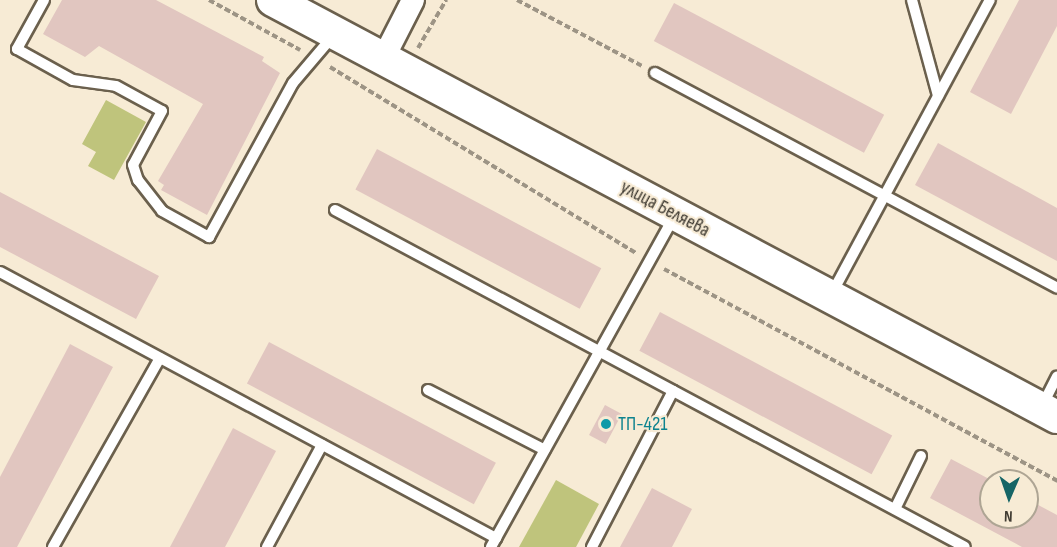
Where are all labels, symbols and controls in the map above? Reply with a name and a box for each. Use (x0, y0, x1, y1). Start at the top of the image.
street label: улица Беляева (616, 175, 714, 243)
place label: ТП-421 (618, 412, 667, 436)
marker: ТП-421 (599, 417, 613, 431)
north arrow (979, 469, 1039, 529)
text: N (1004, 506, 1013, 525)

